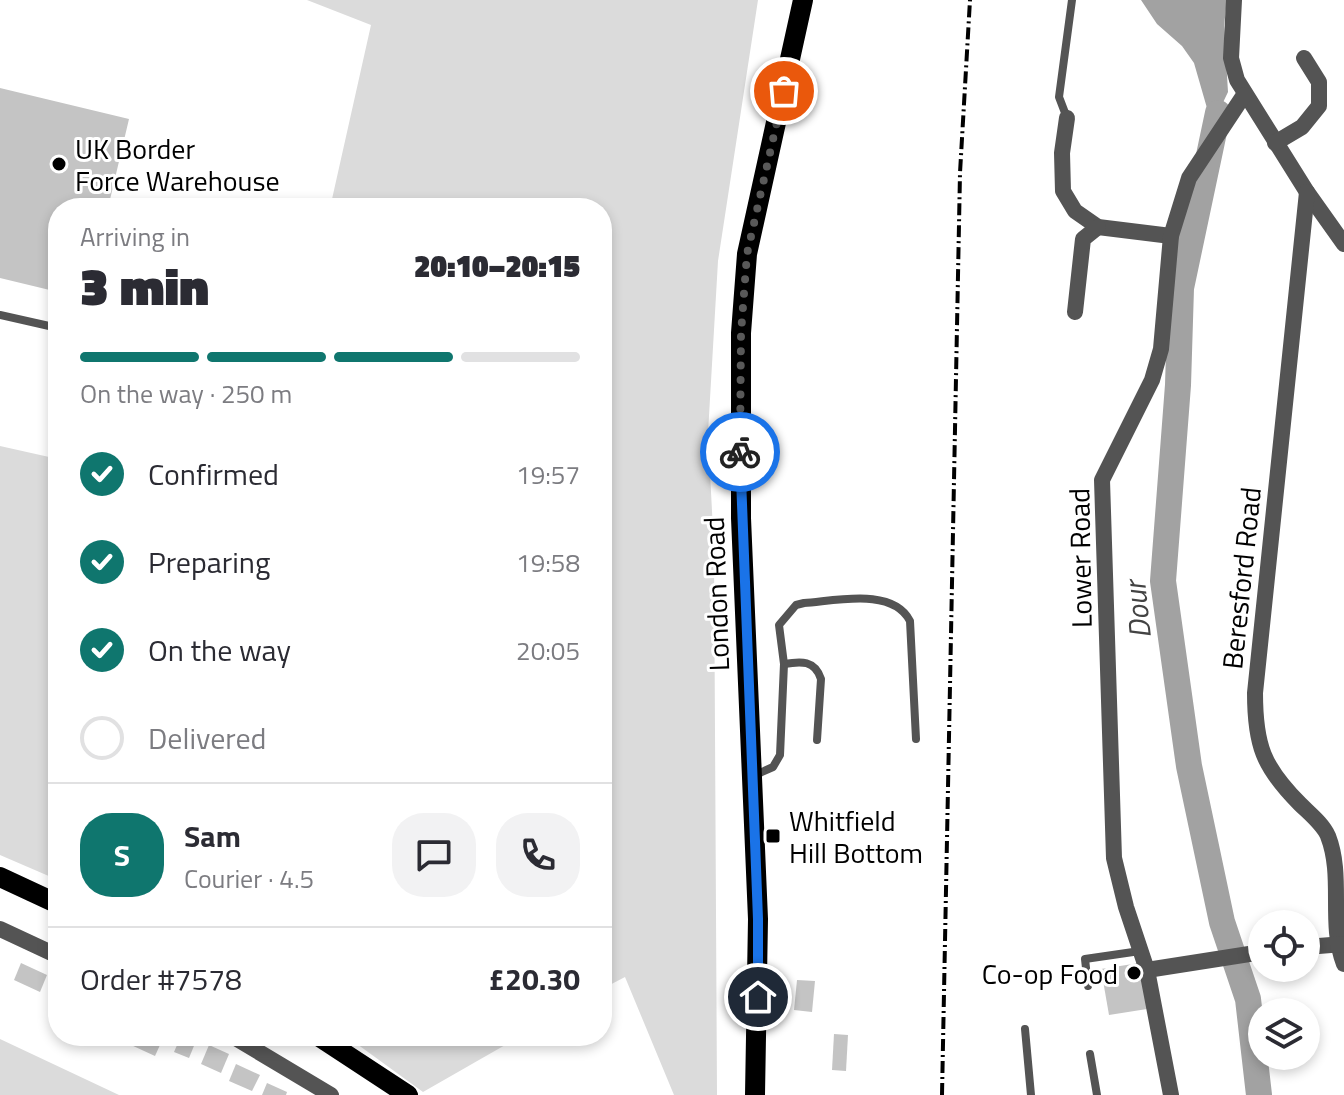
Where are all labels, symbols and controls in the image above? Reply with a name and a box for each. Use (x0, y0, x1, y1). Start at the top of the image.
pin (750, 57, 818, 125)
icon: bag (762, 69, 806, 113)
place label: UK Border Force Warehouse (75, 127, 280, 202)
marker: UK Border Force Warehouse (50, 155, 68, 173)
text: Arriving in (80, 217, 190, 256)
text: 20:10–20:15 (414, 243, 580, 289)
text: 3 min (80, 246, 209, 325)
text: On the way · 250 m (80, 374, 292, 413)
courier (700, 412, 780, 492)
icon: bike (718, 430, 762, 474)
text: Confirmed (148, 451, 279, 497)
icon: check (80, 452, 124, 496)
text: 19:57 (516, 455, 580, 494)
street label: Beresford Road (1210, 485, 1272, 671)
street label: Lower Road (1057, 488, 1103, 628)
street label: London Road (692, 516, 740, 672)
text: Preparing (148, 539, 270, 585)
icon: check (80, 540, 124, 584)
text: 19:58 (516, 543, 580, 582)
water label: Dour (1111, 576, 1163, 641)
text: On the way (148, 627, 291, 673)
icon: check (80, 628, 124, 672)
text: 20:05 (516, 631, 580, 670)
text: Delivered (148, 715, 266, 761)
place label: Whitfield Hill Bottom (789, 799, 923, 874)
text: Sam (184, 813, 241, 859)
button: chat (392, 813, 476, 897)
button: phone (496, 813, 580, 897)
marker: Whitfield Hill Bottom (764, 827, 782, 845)
text: S (114, 832, 130, 878)
text: Courier · 4.5 (184, 859, 314, 898)
map controls (1248, 910, 1320, 1070)
button: locate (1248, 910, 1320, 982)
place label: Co-op Food (982, 952, 1118, 995)
text: Order #7578 (80, 956, 242, 1002)
text: £20.30 (488, 956, 580, 1002)
pin (724, 963, 792, 1031)
marker: Co-op Food (1125, 964, 1143, 982)
icon: home (736, 975, 780, 1019)
button: layers (1248, 998, 1320, 1070)

